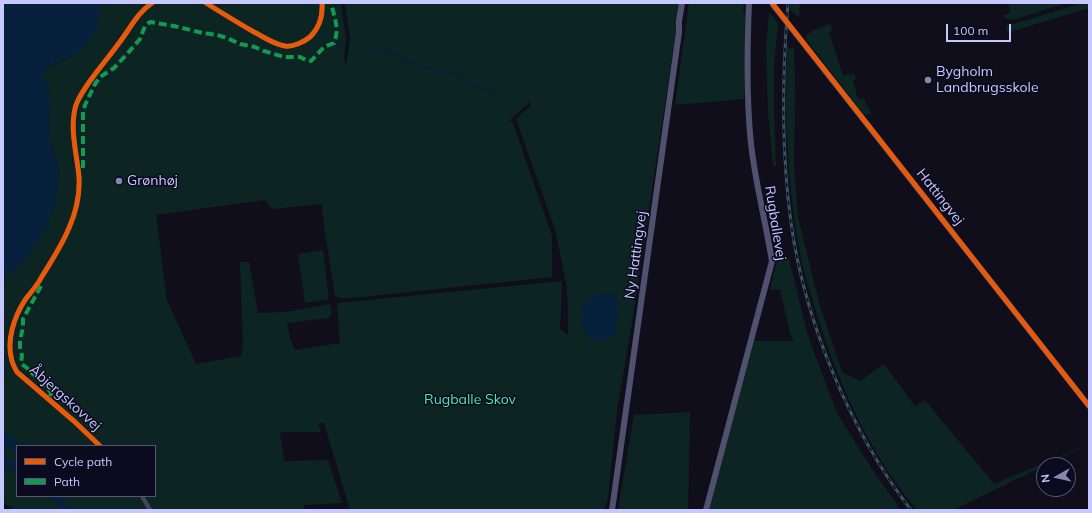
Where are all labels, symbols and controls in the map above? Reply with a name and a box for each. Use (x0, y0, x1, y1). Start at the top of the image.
scale bar (948, 16, 1013, 42)
text: 100 m (953, 23, 988, 38)
place label: Bygholm Landbrugsskole (936, 64, 1038, 96)
marker: Bygholm Landbrugsskole (923, 75, 933, 85)
street label: Hattingvej (913, 165, 967, 229)
place label: Grønhøj (127, 173, 178, 189)
marker: Grønhøj (114, 176, 124, 186)
street label: Rugballevej (761, 184, 789, 262)
street label: Ny Hattingvej (622, 210, 650, 300)
street label: Åbjergskovvej (26, 361, 104, 435)
park label: Rugballe Skov (424, 392, 516, 408)
legend (16, 445, 156, 497)
text: Cycle path (54, 454, 112, 469)
north arrow (1036, 457, 1076, 497)
text: N (1038, 473, 1053, 484)
text: Path (54, 474, 80, 489)

